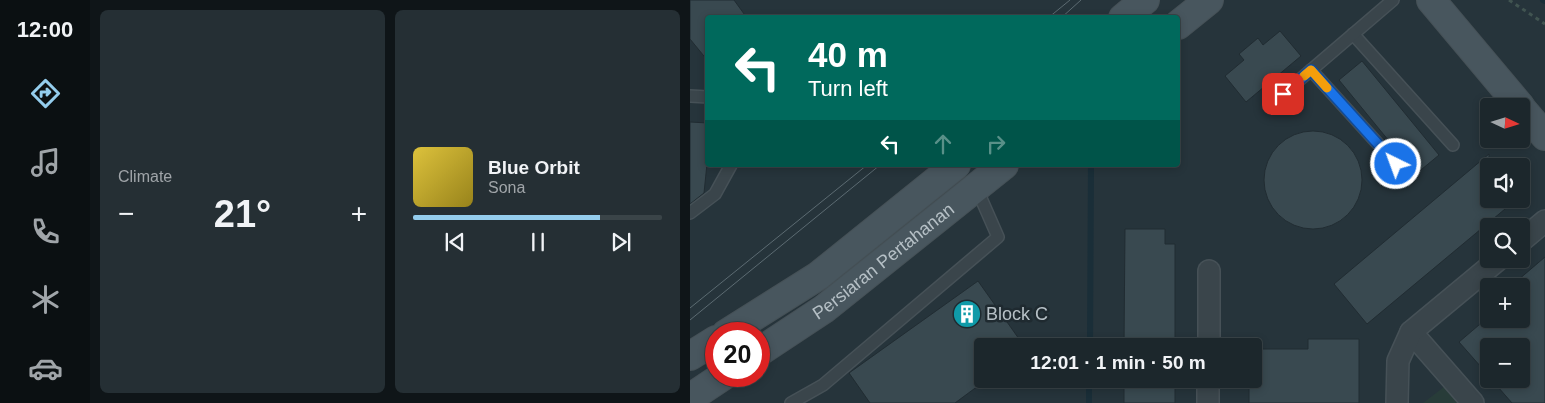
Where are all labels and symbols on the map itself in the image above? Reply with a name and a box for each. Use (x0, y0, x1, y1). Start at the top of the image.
pin (1262, 73, 1304, 115)
north arrow (1480, 98, 1530, 148)
position arrow (1369, 137, 1421, 189)
street label: Persiaran Pertahanan (809, 199, 958, 324)
building icon: Block C (952, 299, 982, 329)
place label: Block C (986, 304, 1048, 324)
speed limit sign: 20 (705, 322, 770, 387)

